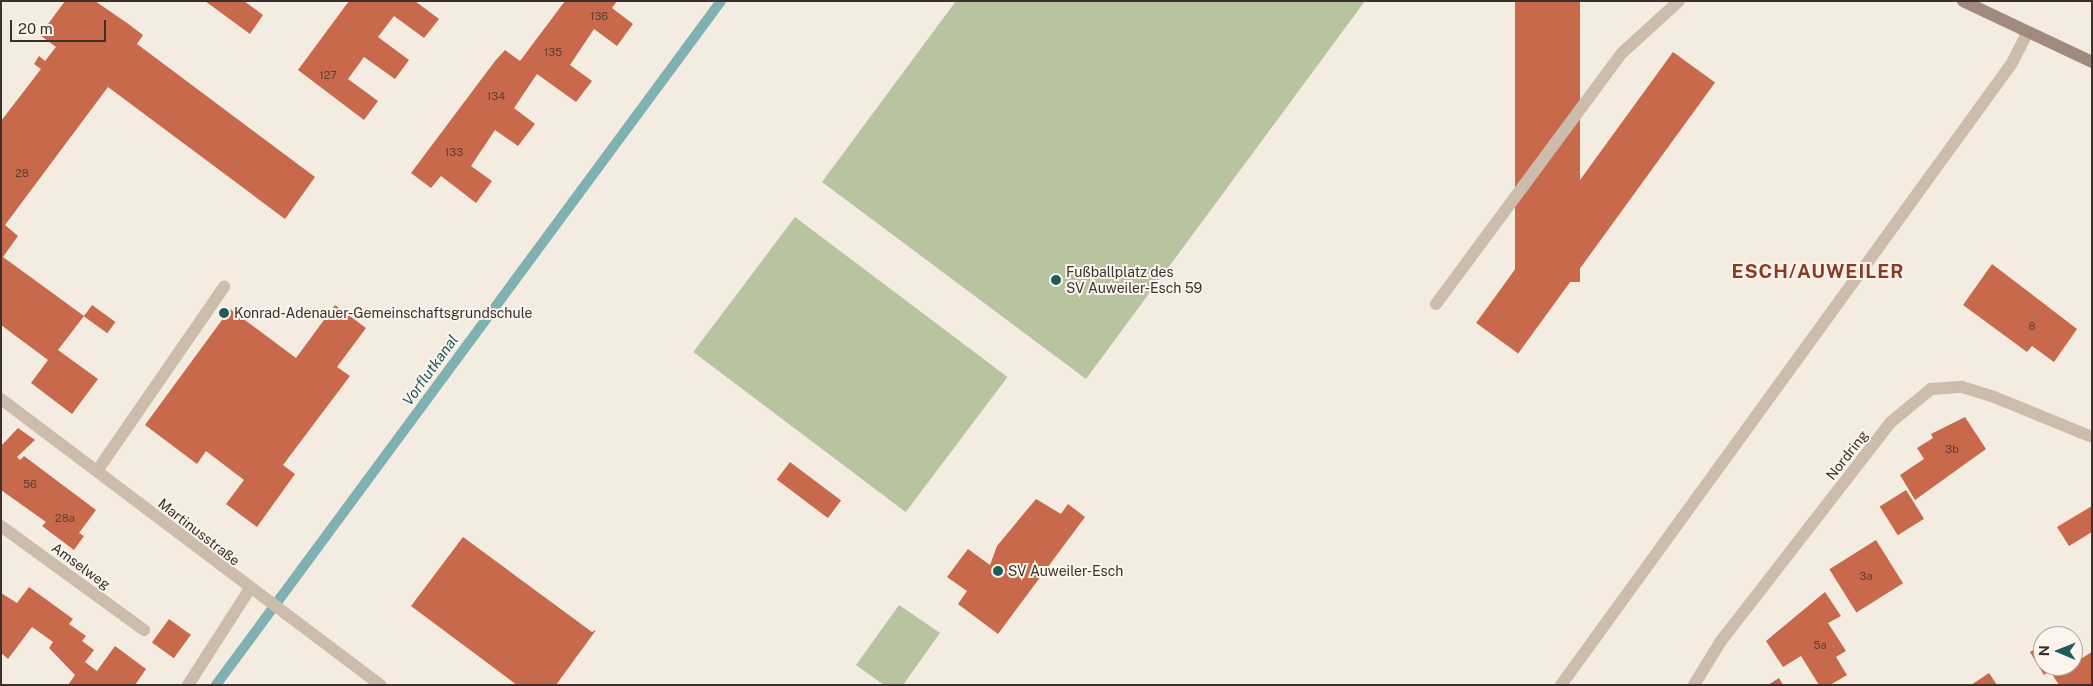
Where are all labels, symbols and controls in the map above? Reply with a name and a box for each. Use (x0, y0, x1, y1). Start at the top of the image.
house number: 136 (590, 9, 608, 23)
scale bar (12, 10, 109, 42)
text: 20 m (18, 20, 53, 37)
house number: 135 (544, 45, 562, 59)
house number: 127 (319, 68, 337, 82)
house number: 134 (487, 89, 505, 103)
house number: 133 (445, 145, 463, 159)
house number: 28 (15, 166, 29, 180)
district label: ESCH/AUWEILER (1730, 261, 1906, 283)
place label: Fußballplatz des SV Auweiler-Esch 59 (1066, 264, 1202, 296)
marker: Fußballplatz des SV Auweiler-Esch 59 (1050, 274, 1062, 286)
place label: Konrad-Adenauer-Gemeinschaftsgrundschule (234, 305, 532, 321)
marker: Konrad-Adenauer-Gemeinschaftsgrundschule (218, 307, 230, 319)
house number: 8 (2028, 319, 2036, 333)
water label: Vorflutkanal (398, 331, 462, 409)
street label: Nordring (1823, 427, 1871, 483)
house number: 3b (1945, 442, 1959, 456)
house number: 56 (23, 477, 37, 491)
street label: Martinusstraße (155, 495, 243, 569)
house number: 28a (55, 511, 75, 525)
street label: Amselweg (48, 539, 114, 593)
place label: SV Auweiler-Esch (1008, 563, 1123, 579)
marker: SV Auweiler-Esch (992, 565, 1004, 577)
house number: 3a (1859, 569, 1873, 583)
north arrow (2033, 626, 2083, 676)
house number: 5a (1813, 638, 1827, 652)
text: N (2036, 645, 2052, 656)

